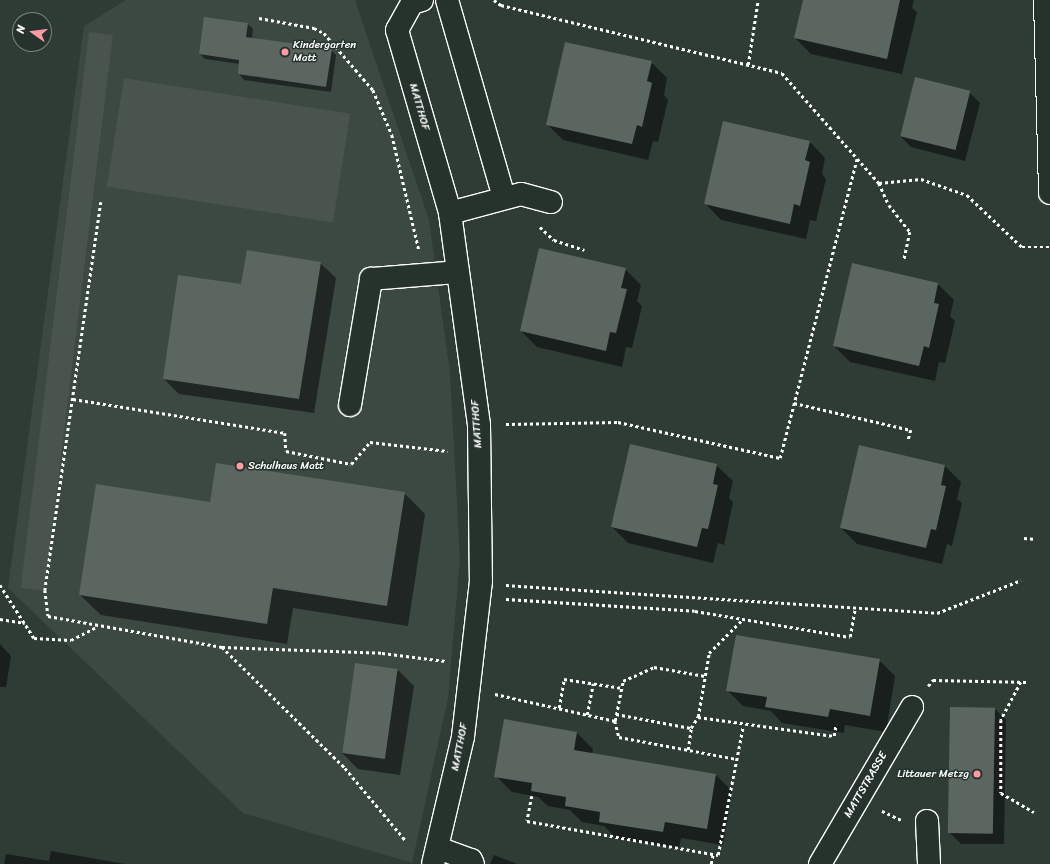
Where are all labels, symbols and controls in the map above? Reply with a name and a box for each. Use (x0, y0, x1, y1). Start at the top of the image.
north arrow (12, 12, 52, 52)
text: N (11, 23, 31, 35)
place label: Kindergarten Matt (293, 39, 356, 65)
marker: Kindergarten Matt (280, 47, 290, 57)
street label: MATTHOF (406, 82, 432, 132)
street label: MATTHOF (469, 399, 485, 449)
place label: Schulhaus Matt (248, 459, 324, 473)
marker: Schulhaus Matt (235, 461, 245, 471)
street label: MATTHOF (449, 722, 471, 772)
street label: MATTSTRASSE (842, 750, 890, 820)
place label: Littauer Metzg (897, 767, 969, 781)
marker: Littauer Metzg (972, 769, 982, 779)

